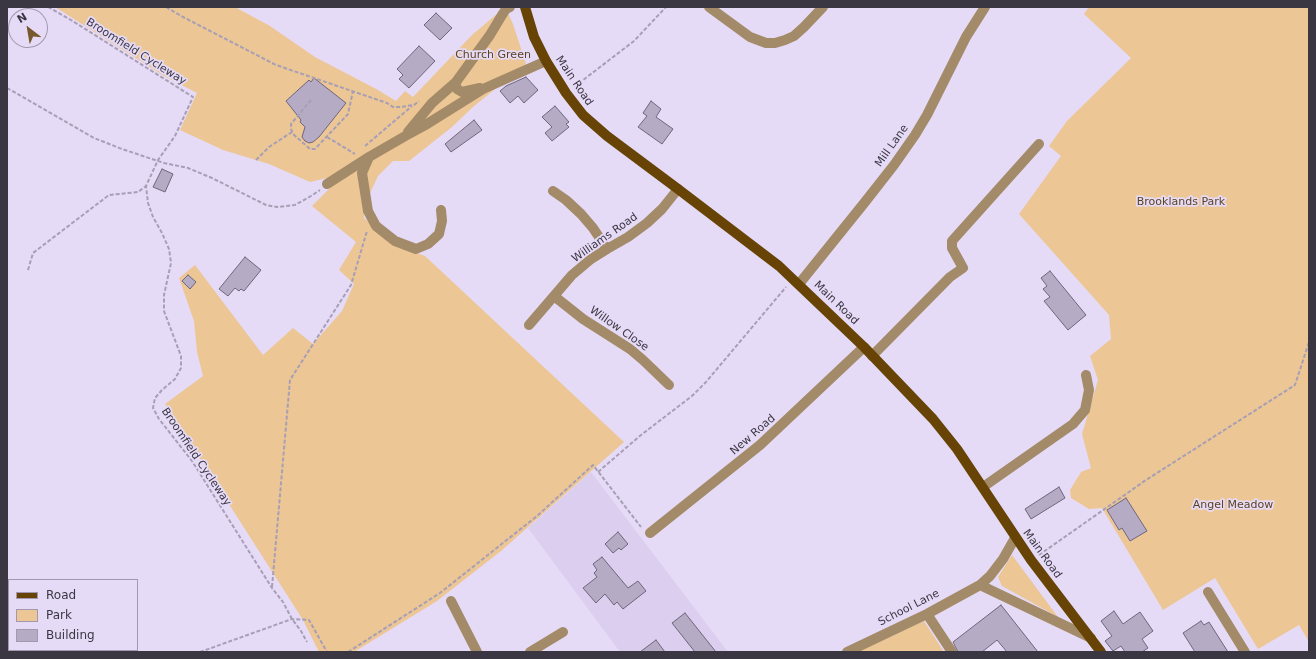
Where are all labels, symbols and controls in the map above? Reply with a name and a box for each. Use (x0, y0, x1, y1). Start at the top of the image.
north arrow (8, 8, 48, 48)
text: N (15, 10, 29, 26)
street label: Broomfield Cycleway (84, 16, 188, 88)
park label: Church Green (455, 48, 531, 62)
street label: Main Road (552, 54, 596, 108)
street label: Mill Lane (873, 122, 911, 170)
park label: Brooklands Park (1137, 195, 1225, 209)
street label: Williams Road (570, 210, 640, 266)
street label: Main Road (811, 278, 861, 328)
street label: Willow Close (587, 304, 651, 354)
street label: Broomfield Cycleway (158, 405, 234, 509)
street label: New Road (728, 412, 778, 458)
park label: Angel Meadow (1193, 498, 1273, 512)
street label: Main Road (1020, 527, 1064, 581)
legend (8, 579, 138, 651)
street label: School Lane (876, 587, 942, 629)
text: Road (46, 588, 76, 602)
text: Park (46, 608, 72, 622)
text: Building (46, 628, 95, 642)

